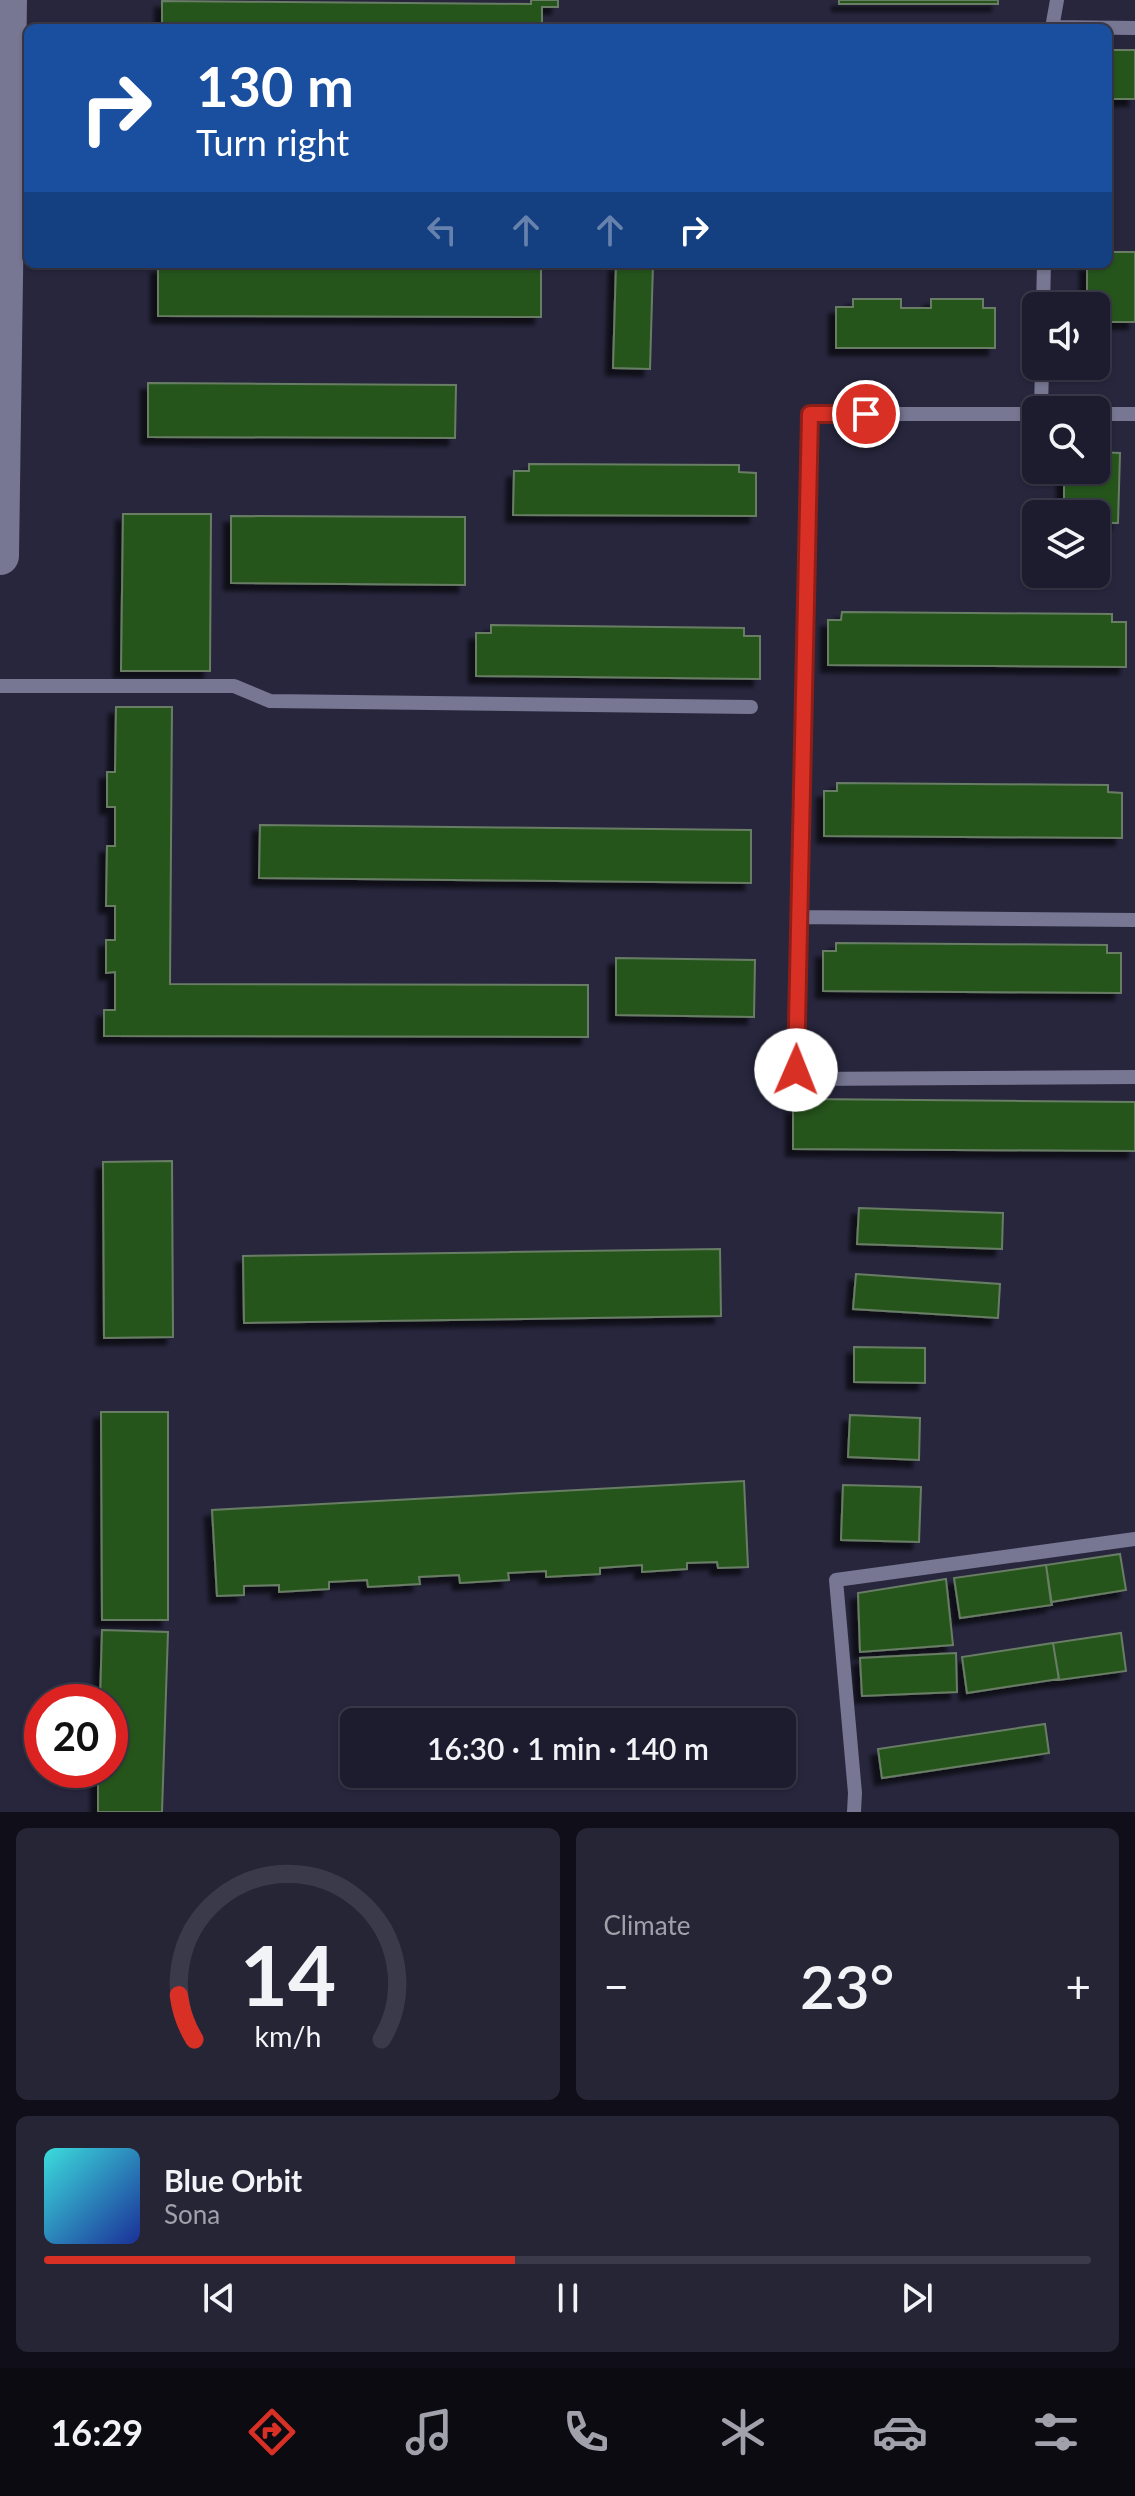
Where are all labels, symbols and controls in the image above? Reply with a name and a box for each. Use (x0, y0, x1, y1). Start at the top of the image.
text: 130 m (196, 52, 354, 119)
icon: right (64, 56, 168, 160)
text: Turn right (196, 120, 349, 164)
icon: left (420, 208, 464, 252)
icon: ahead (504, 208, 548, 252)
icon: ahead (588, 208, 632, 252)
icon: right (672, 208, 716, 252)
map controls (1022, 292, 1110, 588)
button: sound (1022, 292, 1110, 380)
pin (832, 380, 900, 448)
icon: arrive (844, 392, 888, 436)
button: search (1022, 396, 1110, 484)
button: layers (1022, 500, 1110, 588)
position arrow (754, 1028, 838, 1112)
speed limit sign: 20 (24, 1684, 128, 1788)
text: 16:30 · 1 min · 140 m (427, 1730, 709, 1766)
text: Climate (604, 1909, 690, 1941)
text: 14 (240, 1924, 336, 2024)
text: 23° (800, 1950, 895, 2022)
text: − (604, 1960, 629, 2012)
text: + (1065, 1960, 1091, 2012)
text: km/h (254, 2019, 321, 2053)
text: Blue Orbit (164, 2162, 302, 2198)
text: Sona (164, 2198, 220, 2230)
icon: previous (197, 2276, 241, 2320)
icon: pause (546, 2276, 590, 2320)
icon: next (895, 2276, 939, 2320)
icon: directions (244, 2404, 300, 2460)
icon: music (401, 2404, 457, 2460)
icon: phone (558, 2404, 614, 2460)
icon: climate (715, 2404, 771, 2460)
icon: car (872, 2404, 928, 2460)
icon: filters (1028, 2404, 1084, 2460)
text: 16:29 (50, 2410, 143, 2454)

